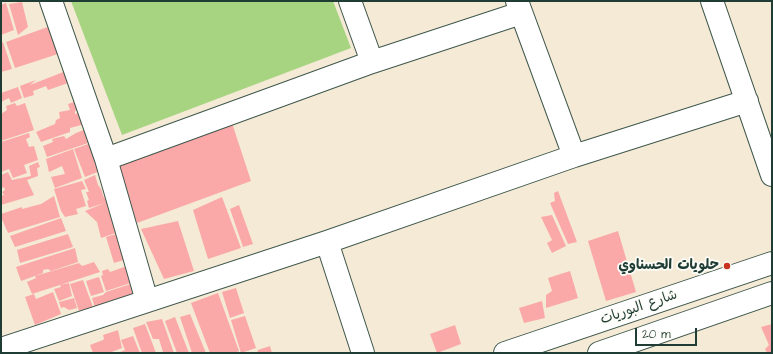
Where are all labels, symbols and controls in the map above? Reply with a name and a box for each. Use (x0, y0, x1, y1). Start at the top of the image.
place label: حلويات الحسناوي (618, 258, 719, 274)
marker: حلويات الحسناوي (722, 261, 732, 271)
street label: شارع البوريات (598, 287, 680, 329)
scale bar (637, 320, 699, 346)
text: 20 m (642, 326, 671, 343)

